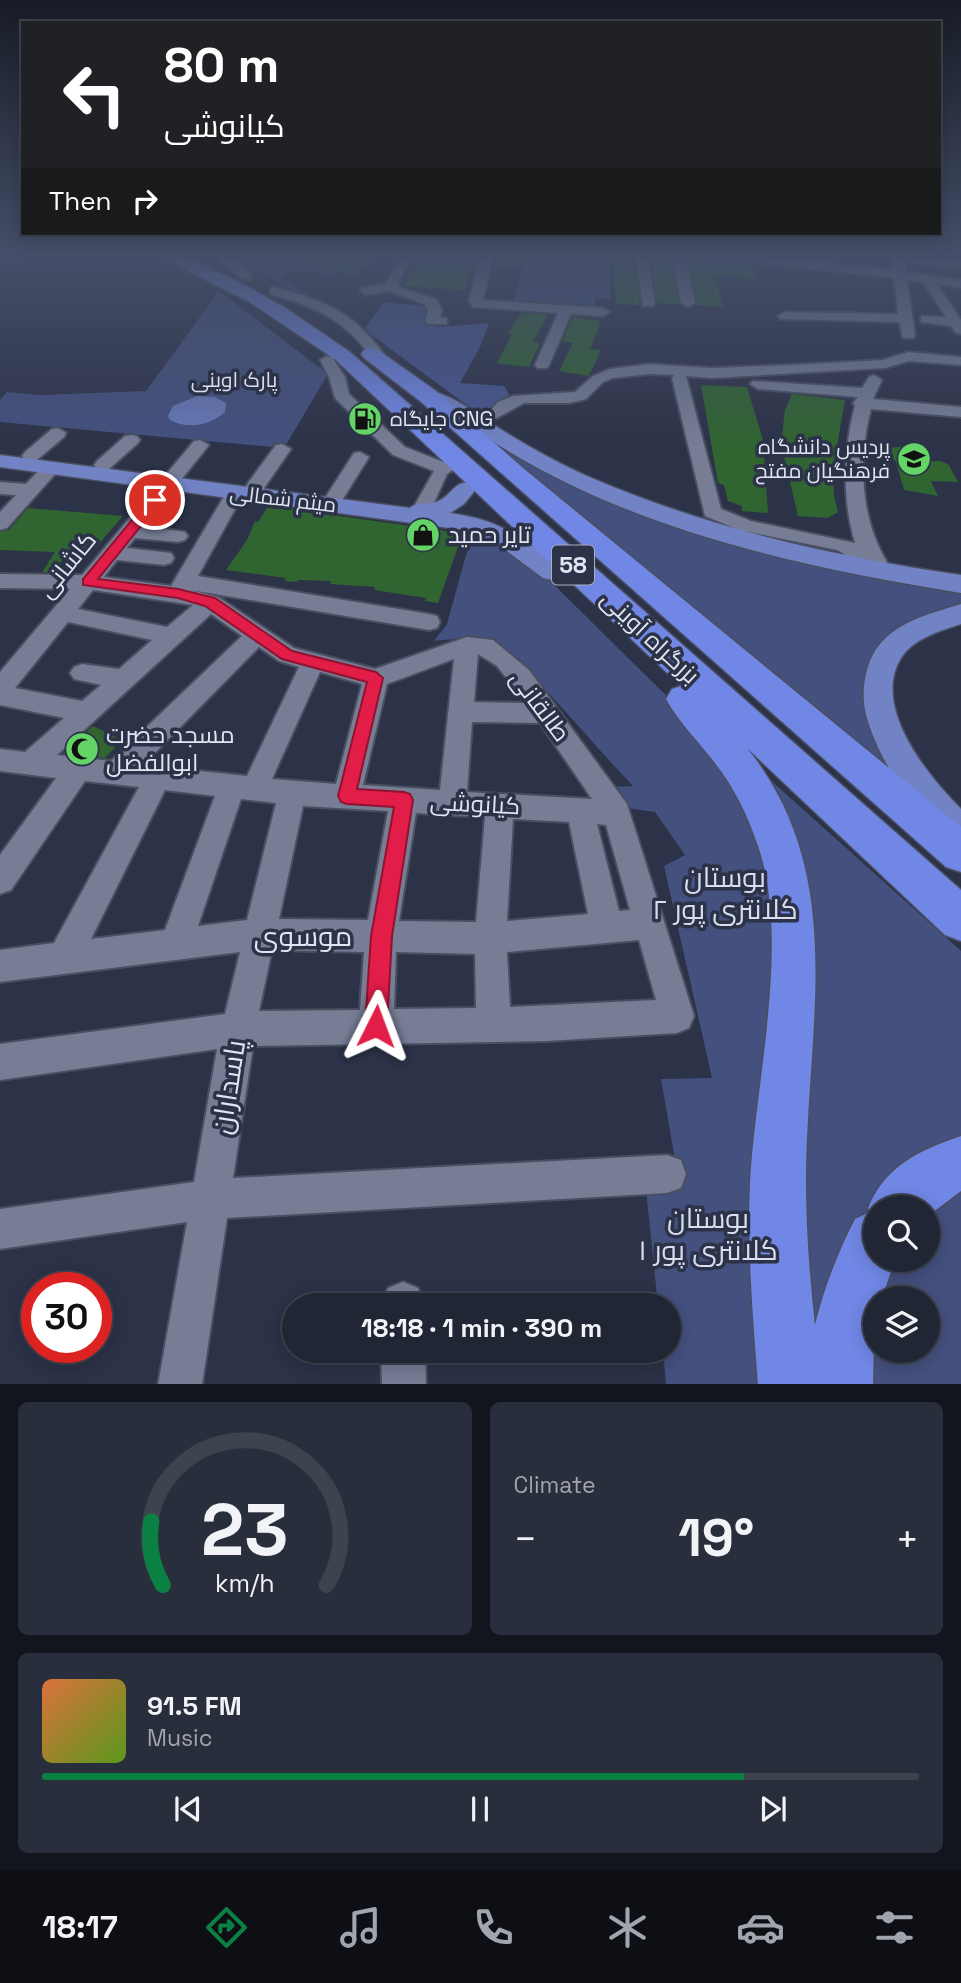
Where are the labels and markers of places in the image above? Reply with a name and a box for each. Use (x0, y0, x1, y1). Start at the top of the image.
fuel station icon: جایگاه CNG (346, 400, 384, 438)
place label: جایگاه CNG (390, 405, 493, 432)
place label: پردیس دانشگاه فرهنگیان مفتح (755, 433, 890, 485)
school or university icon: پردیس دانشگاه فرهنگیان مفتح (895, 440, 933, 478)
pin (125, 470, 185, 530)
shop icon: تایر حمید (404, 516, 442, 554)
place label: تایر حمید (448, 519, 531, 550)
place label: مسجد حضرت ابوالفضل (106, 719, 235, 778)
mosque icon: مسجد حضرت ابوالفضل (63, 730, 101, 768)

